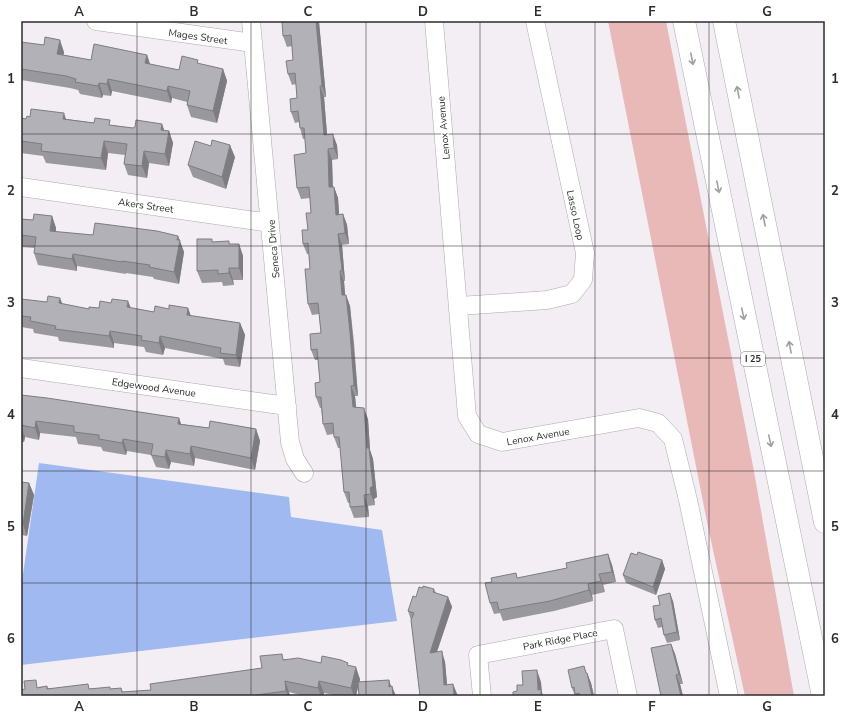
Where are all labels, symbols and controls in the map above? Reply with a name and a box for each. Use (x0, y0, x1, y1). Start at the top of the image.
text: A (74, 3, 84, 21)
text: B (190, 3, 199, 21)
text: C (304, 3, 313, 21)
text: D (418, 3, 428, 21)
text: E (534, 3, 542, 21)
text: F (648, 3, 656, 21)
text: G (762, 3, 772, 21)
street label: Mages Street (167, 26, 229, 48)
one-way arrow (688, 52, 696, 65)
text: 1 (7, 70, 15, 88)
text: 1 (831, 70, 839, 88)
one-way arrow (734, 86, 742, 99)
street label: Lenox Avenue (434, 96, 454, 160)
one-way arrow (714, 180, 722, 193)
text: 2 (7, 182, 15, 200)
text: 2 (831, 182, 839, 200)
street label: Lasso Loop (563, 189, 587, 242)
street label: Akers Street (117, 195, 175, 217)
one-way arrow (760, 213, 768, 226)
street label: Seneca Drive (264, 219, 284, 279)
text: 3 (7, 294, 15, 312)
text: 3 (831, 294, 839, 312)
one-way arrow (740, 307, 748, 320)
one-way arrow (785, 341, 793, 354)
road number: I 25 (741, 352, 765, 366)
street label: Edgewood Avenue (111, 375, 197, 401)
text: 4 (7, 406, 15, 424)
text: 4 (831, 406, 839, 424)
street label: Lenox Avenue (506, 425, 571, 449)
one-way arrow (766, 435, 774, 448)
text: 5 (7, 518, 15, 536)
text: 5 (831, 518, 839, 536)
street label: Park Ridge Place (522, 626, 599, 654)
text: 6 (7, 630, 15, 648)
text: 6 (831, 630, 839, 648)
text: A (74, 698, 84, 716)
text: B (190, 698, 199, 716)
text: C (304, 698, 313, 716)
text: D (418, 698, 428, 716)
text: E (534, 698, 542, 716)
text: F (648, 698, 656, 716)
text: G (762, 698, 772, 716)

